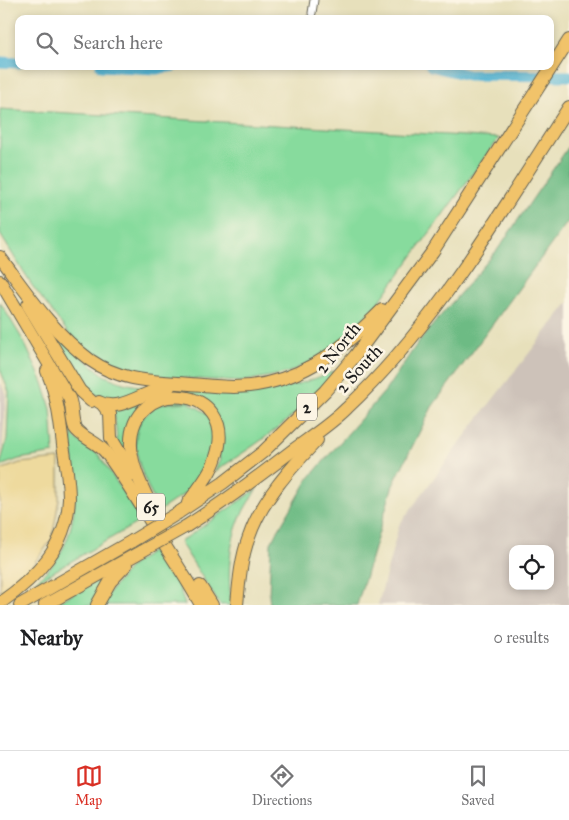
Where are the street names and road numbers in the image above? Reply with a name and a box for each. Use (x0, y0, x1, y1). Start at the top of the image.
street label: 2 North (311, 318, 365, 378)
street label: 2 South (331, 340, 387, 398)
road number: 2 (297, 394, 317, 421)
road number: 65 (137, 494, 165, 520)

